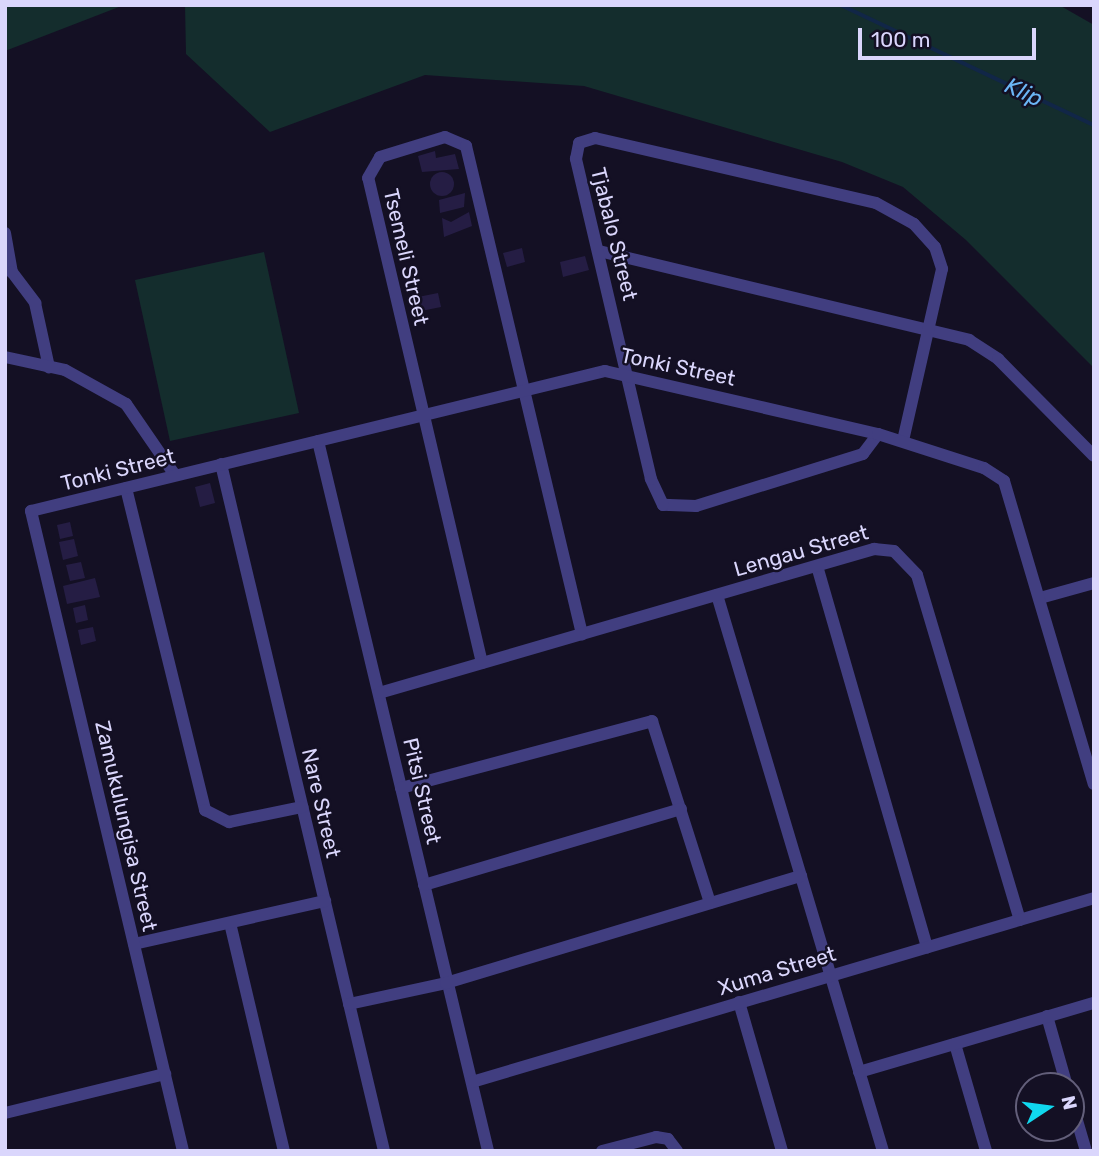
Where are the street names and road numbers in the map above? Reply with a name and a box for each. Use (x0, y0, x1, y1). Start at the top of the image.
street label: Tjabalo Street (585, 165, 643, 303)
street label: Tsemeli Street (378, 186, 434, 328)
street label: Tonki Street (618, 343, 738, 391)
street label: Tonki Street (58, 444, 178, 496)
street label: Lengau Street (731, 520, 871, 582)
street label: Zamukulungisa Street (90, 718, 162, 934)
street label: Pitsi Street (398, 735, 446, 847)
street label: Nare Street (296, 746, 346, 860)
street label: Xuma Street (715, 941, 839, 1001)

